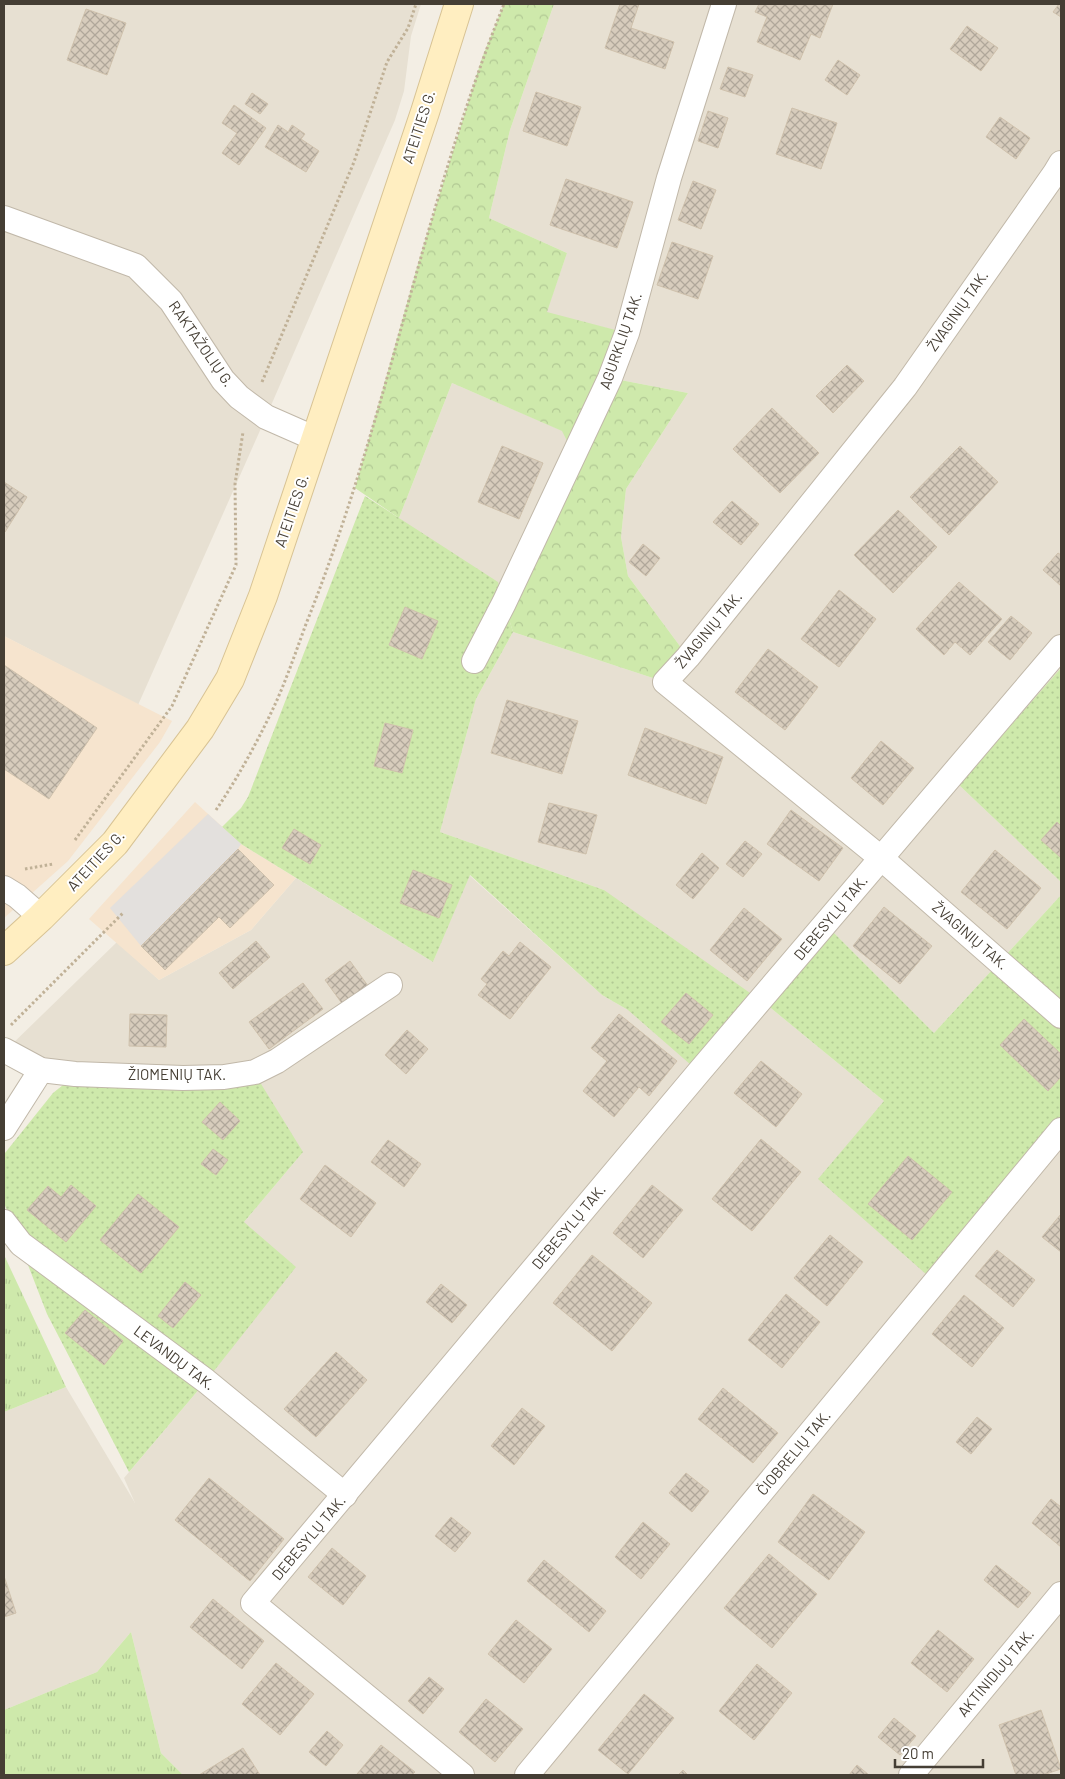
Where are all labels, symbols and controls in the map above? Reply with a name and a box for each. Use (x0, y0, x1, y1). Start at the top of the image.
street label: ATEITIES G. (398, 88, 438, 166)
street label: ŽVAGINIŲ TAK. (923, 267, 992, 354)
street label: AGURKLIŲ TAK. (595, 290, 645, 392)
street label: RAKTAŽOLIŲ G. (165, 297, 238, 390)
street label: ATEITIES G. (270, 472, 312, 550)
street label: ŽVAGINIŲ TAK. (671, 587, 746, 671)
street label: ATEITIES G. (63, 826, 128, 894)
street label: DEBESYLŲ TAK. (789, 871, 871, 963)
street label: ŽVAGINIŲ TAK. (929, 897, 1012, 973)
street label: ŽIOMENIŲ TAK. (128, 1065, 226, 1083)
street label: DEBESYLŲ TAK. (527, 1180, 609, 1272)
street label: LEVANDŲ TAK. (131, 1321, 219, 1393)
street label: ČIOBRELIŲ TAK. (753, 1406, 834, 1498)
street label: DEBESYLŲ TAK. (267, 1491, 349, 1583)
street label: AKTINIDIJŲ TAK. (953, 1625, 1037, 1720)
scale bar (895, 1736, 982, 1768)
text: 20 m (902, 1744, 934, 1762)

